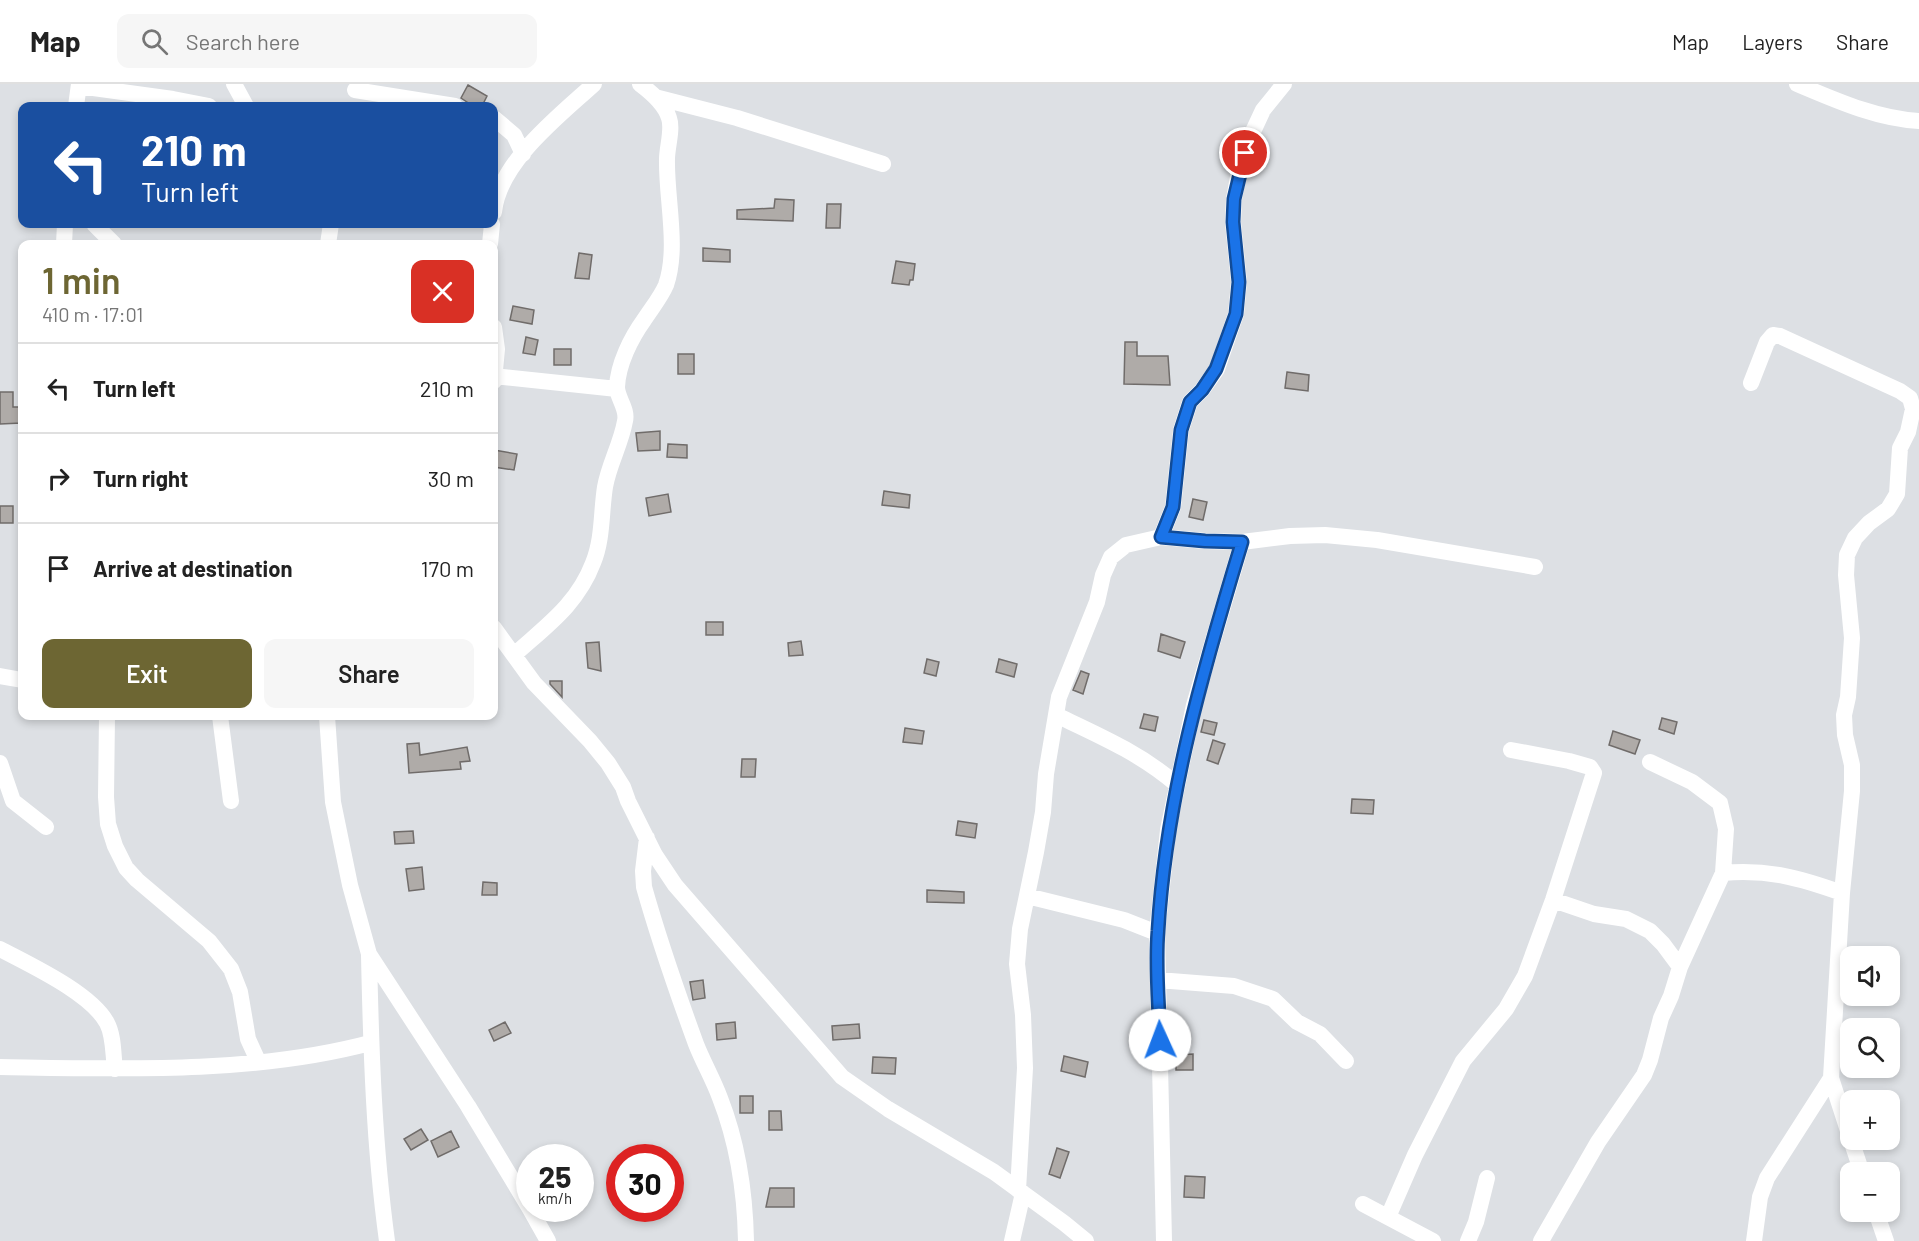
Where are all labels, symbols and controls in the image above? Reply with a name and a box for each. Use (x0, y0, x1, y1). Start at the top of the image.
search box (117, 14, 537, 68)
text: Map (30, 24, 81, 58)
icon: search (138, 25, 171, 58)
text: Search here (186, 28, 300, 54)
text: Map (1672, 29, 1709, 54)
text: Layers (1742, 29, 1803, 54)
text: Share (1836, 29, 1889, 54)
text: 210 m (141, 124, 247, 174)
icon: left (42, 126, 120, 204)
pin (1219, 127, 1270, 178)
icon: arrive (1228, 136, 1261, 169)
text: Turn left (141, 175, 239, 207)
text: 1 min (42, 258, 121, 301)
button: close (411, 260, 474, 323)
text: 410 m · 17:01 (42, 302, 143, 326)
icon: left (42, 372, 75, 405)
text: Turn left (93, 375, 176, 401)
text: 210 m (420, 375, 474, 401)
icon: right (42, 462, 75, 495)
text: Turn right (93, 465, 188, 491)
text: 30 m (428, 465, 474, 491)
icon: arrive (42, 552, 75, 585)
text: Arrive at destination (93, 555, 292, 581)
text: 170 m (421, 555, 474, 581)
button: Exit (42, 639, 252, 708)
button: Share (264, 639, 474, 708)
map controls (1840, 946, 1900, 1222)
button: sound (1840, 946, 1900, 1006)
position arrow (1128, 1008, 1192, 1072)
button: search (1840, 1018, 1900, 1078)
button: + (1840, 1090, 1900, 1150)
speed limit sign: 30 (606, 1144, 684, 1222)
text: 25 (539, 1158, 571, 1194)
button: − (1840, 1162, 1900, 1222)
text: km/h (538, 1189, 572, 1207)

